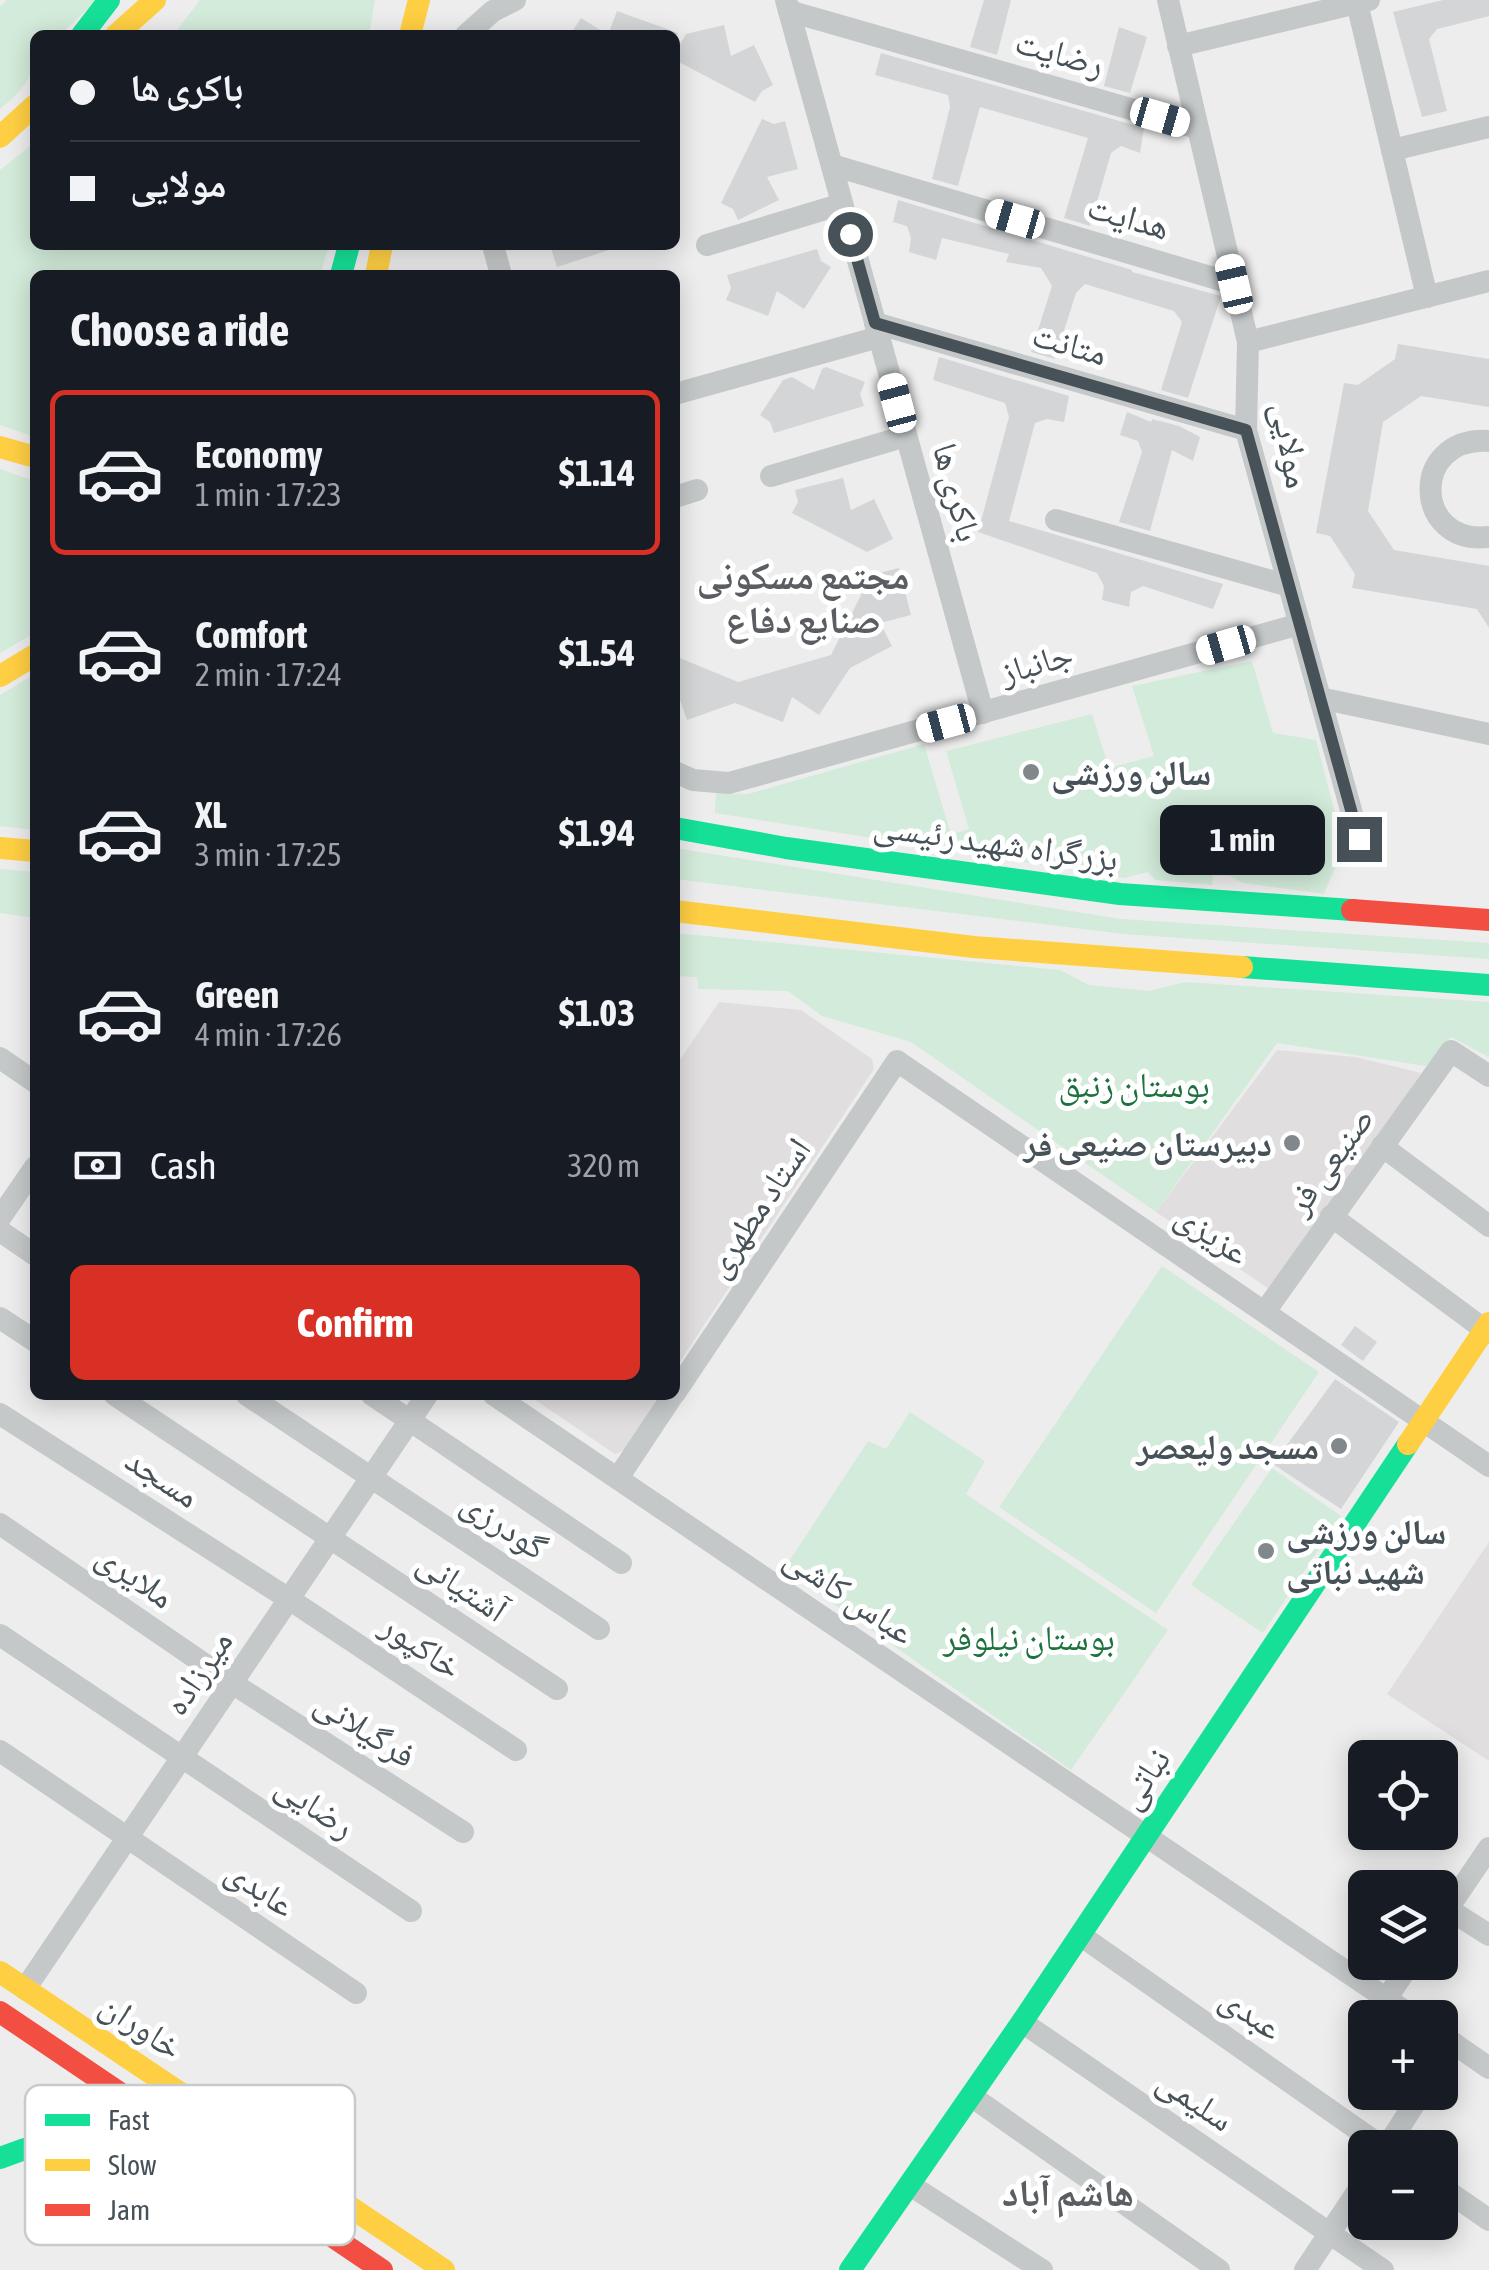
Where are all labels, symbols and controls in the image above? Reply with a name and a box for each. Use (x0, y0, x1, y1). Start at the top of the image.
street label: رضایت (1011, 20, 1109, 84)
text: باکری ها (130, 66, 243, 109)
car (1127, 94, 1193, 140)
text: مولايی (130, 162, 227, 205)
street label: هدایت (1083, 185, 1175, 247)
car (982, 196, 1048, 242)
route start (828, 212, 873, 257)
car (1213, 251, 1255, 317)
text: Choose a ride (70, 304, 289, 356)
street label: متانت (1028, 313, 1112, 373)
car (875, 370, 919, 436)
street label: مولايی (1263, 399, 1319, 491)
icon: car (75, 428, 165, 518)
text: Economy (195, 433, 322, 476)
street label: باکری ها (924, 438, 990, 546)
text: $1.14 (559, 451, 635, 494)
text: 1 min · 17:23 (195, 476, 342, 513)
district label: مجتمع مسکونی صنایع دفاع (696, 554, 910, 645)
icon: car (75, 608, 165, 698)
text: Comfort (195, 613, 307, 656)
car (1193, 622, 1259, 668)
text: $1.54 (559, 631, 635, 674)
street label: جانباز (994, 633, 1077, 693)
text: 2 min · 17:24 (195, 656, 342, 693)
car (913, 701, 979, 745)
place label: سالن ورزشی (1051, 752, 1211, 795)
marker: سالن ورزشی (1020, 761, 1042, 783)
icon: car (75, 788, 165, 878)
text: XL (195, 793, 227, 836)
street label: بزرگراه شهید رئیسی (871, 804, 1121, 880)
callout: 1 min (1159, 804, 1324, 874)
text: $1.94 (559, 811, 635, 854)
route end (1337, 817, 1382, 862)
text: 1 min (1210, 821, 1275, 858)
text: 3 min · 17:25 (195, 836, 342, 873)
icon: car (75, 968, 165, 1058)
text: Green (195, 973, 279, 1016)
text: $1.03 (559, 991, 635, 1034)
text: 4 min · 17:26 (195, 1016, 342, 1053)
park label: بوستان زنبق (1058, 1064, 1210, 1106)
street label: صنیعی فر (1276, 1099, 1383, 1223)
place label: دبیرستان صنیعی فر (1022, 1123, 1272, 1166)
street label: استاد مطهری (696, 1130, 820, 1285)
marker: دبیرستان صنیعی فر (1281, 1132, 1303, 1154)
icon: cash (70, 1138, 125, 1193)
text: Cash (150, 1144, 217, 1187)
text: 320 m (567, 1147, 640, 1184)
street label: عزیزی (1168, 1194, 1257, 1273)
button: Confirm (70, 1265, 640, 1380)
place label: مسجد ولیعصر (1135, 1426, 1319, 1467)
marker: مسجد ولیعصر (1328, 1435, 1350, 1457)
street label: مسجد (119, 1439, 207, 1516)
street label: گودرزی (454, 1481, 555, 1569)
place label: سالن ورزشی شهید نباتی (1286, 1511, 1446, 1594)
street label: ملایری (89, 1534, 182, 1617)
street label: عباس کاشی (777, 1536, 922, 1653)
marker: سالن ورزشی شهید نباتی (1255, 1540, 1277, 1562)
street label: آشتیانی (410, 1541, 516, 1632)
street label: خاکپور (372, 1603, 470, 1688)
park label: بوستان نیلوفر (942, 1617, 1115, 1659)
street label: میرزاده (154, 1622, 240, 1722)
street label: فرگیلانی (307, 1681, 423, 1777)
street label: نباتی (1108, 1740, 1179, 1817)
map controls (1348, 1740, 1458, 2240)
button: locate (1348, 1740, 1458, 1850)
street label: رضایی (268, 1764, 363, 1847)
street label: عابدی (218, 1850, 303, 1926)
button: layers (1348, 1870, 1458, 1980)
street label: عبدی (1212, 1977, 1291, 2049)
street label: خاوران (92, 1983, 190, 2068)
button: + (1348, 2000, 1458, 2110)
street label: سلیمی (1149, 2059, 1241, 2140)
legend (25, 2085, 355, 2245)
text: Fast (108, 2104, 150, 2136)
button: − (1348, 2130, 1458, 2240)
text: Slow (108, 2149, 157, 2181)
district label: هاشم آباد (1002, 2171, 1134, 2218)
text: Jam (108, 2194, 150, 2226)

